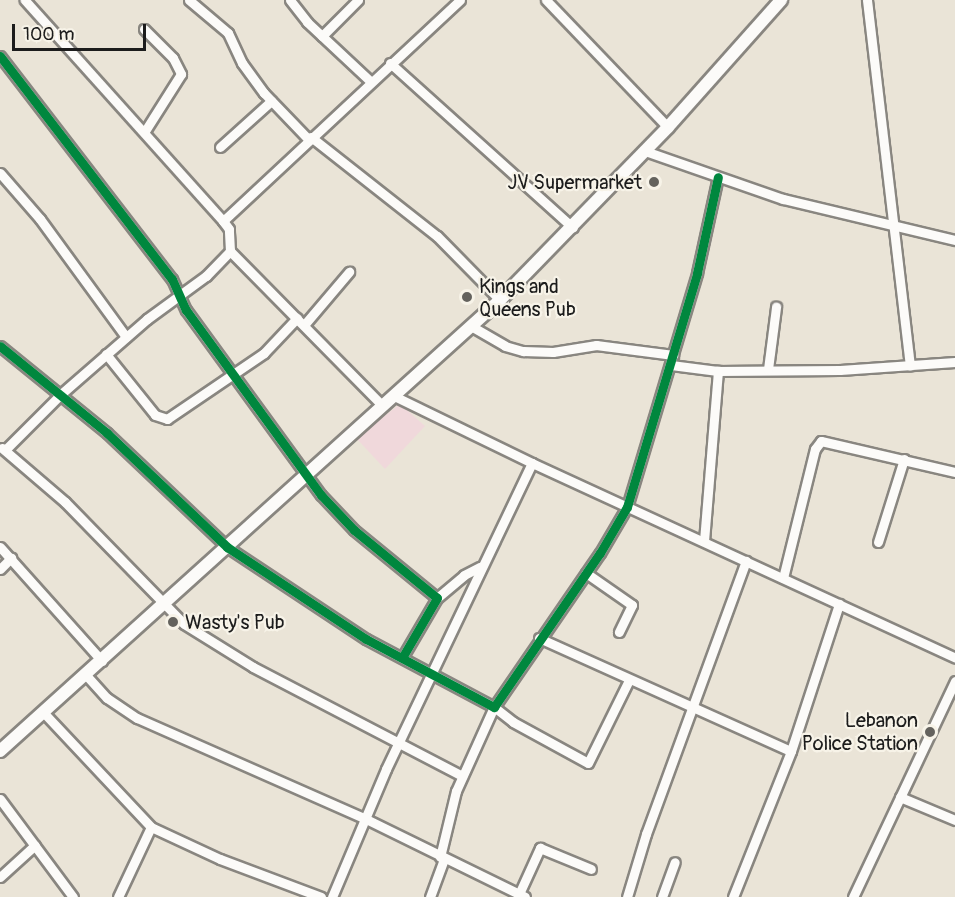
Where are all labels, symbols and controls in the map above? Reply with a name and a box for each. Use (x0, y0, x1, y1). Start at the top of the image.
scale bar (15, 12, 148, 50)
text: 100 m (23, 23, 75, 46)
place label: JV Supermarket (507, 170, 642, 194)
marker: JV Supermarket (647, 175, 661, 189)
place label: Kings and Queens Pub (479, 274, 576, 321)
marker: Kings and Queens Pub (460, 290, 474, 304)
place label: Wasty's Pub (185, 610, 285, 634)
marker: Wasty's Pub (166, 615, 180, 629)
place label: Lebanon Police Station (802, 708, 918, 755)
marker: Lebanon Police Station (923, 725, 937, 739)

